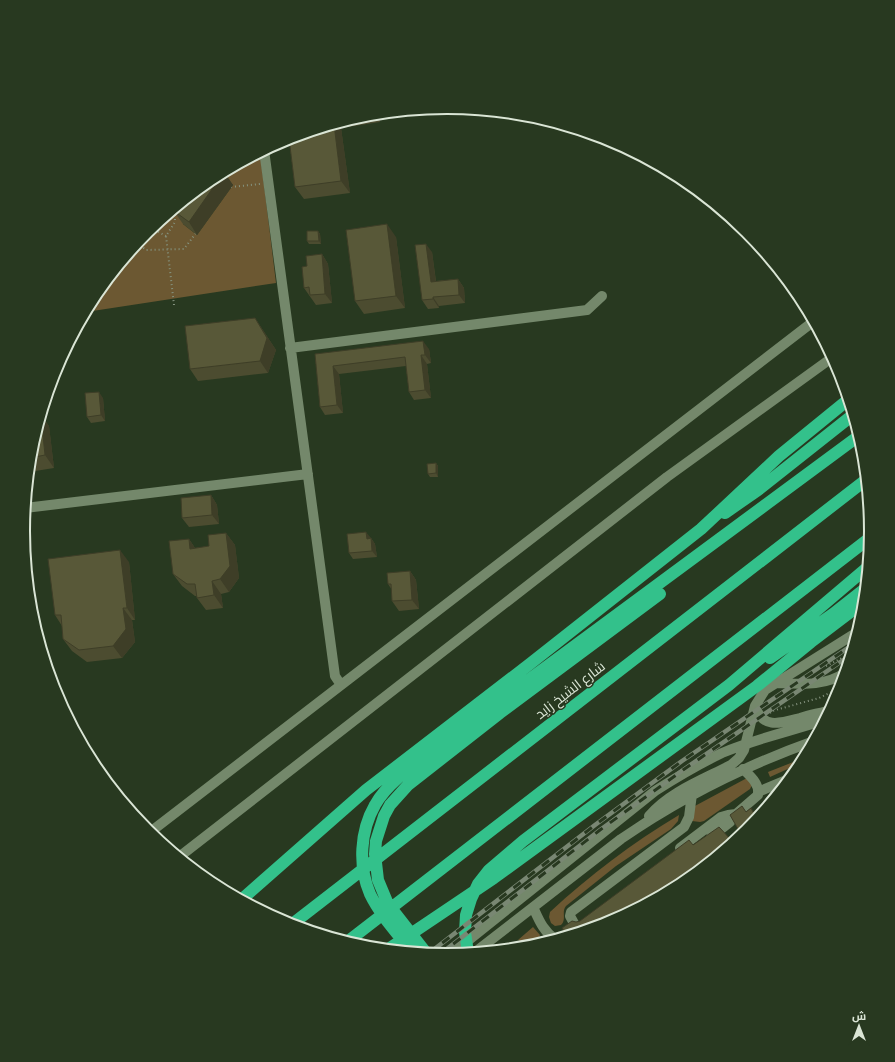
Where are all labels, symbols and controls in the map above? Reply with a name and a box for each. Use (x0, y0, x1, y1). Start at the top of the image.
street label: شارع الشيخ زايد (531, 656, 609, 723)
north arrow (839, 1006, 879, 1046)
text: ش (852, 1008, 866, 1023)

